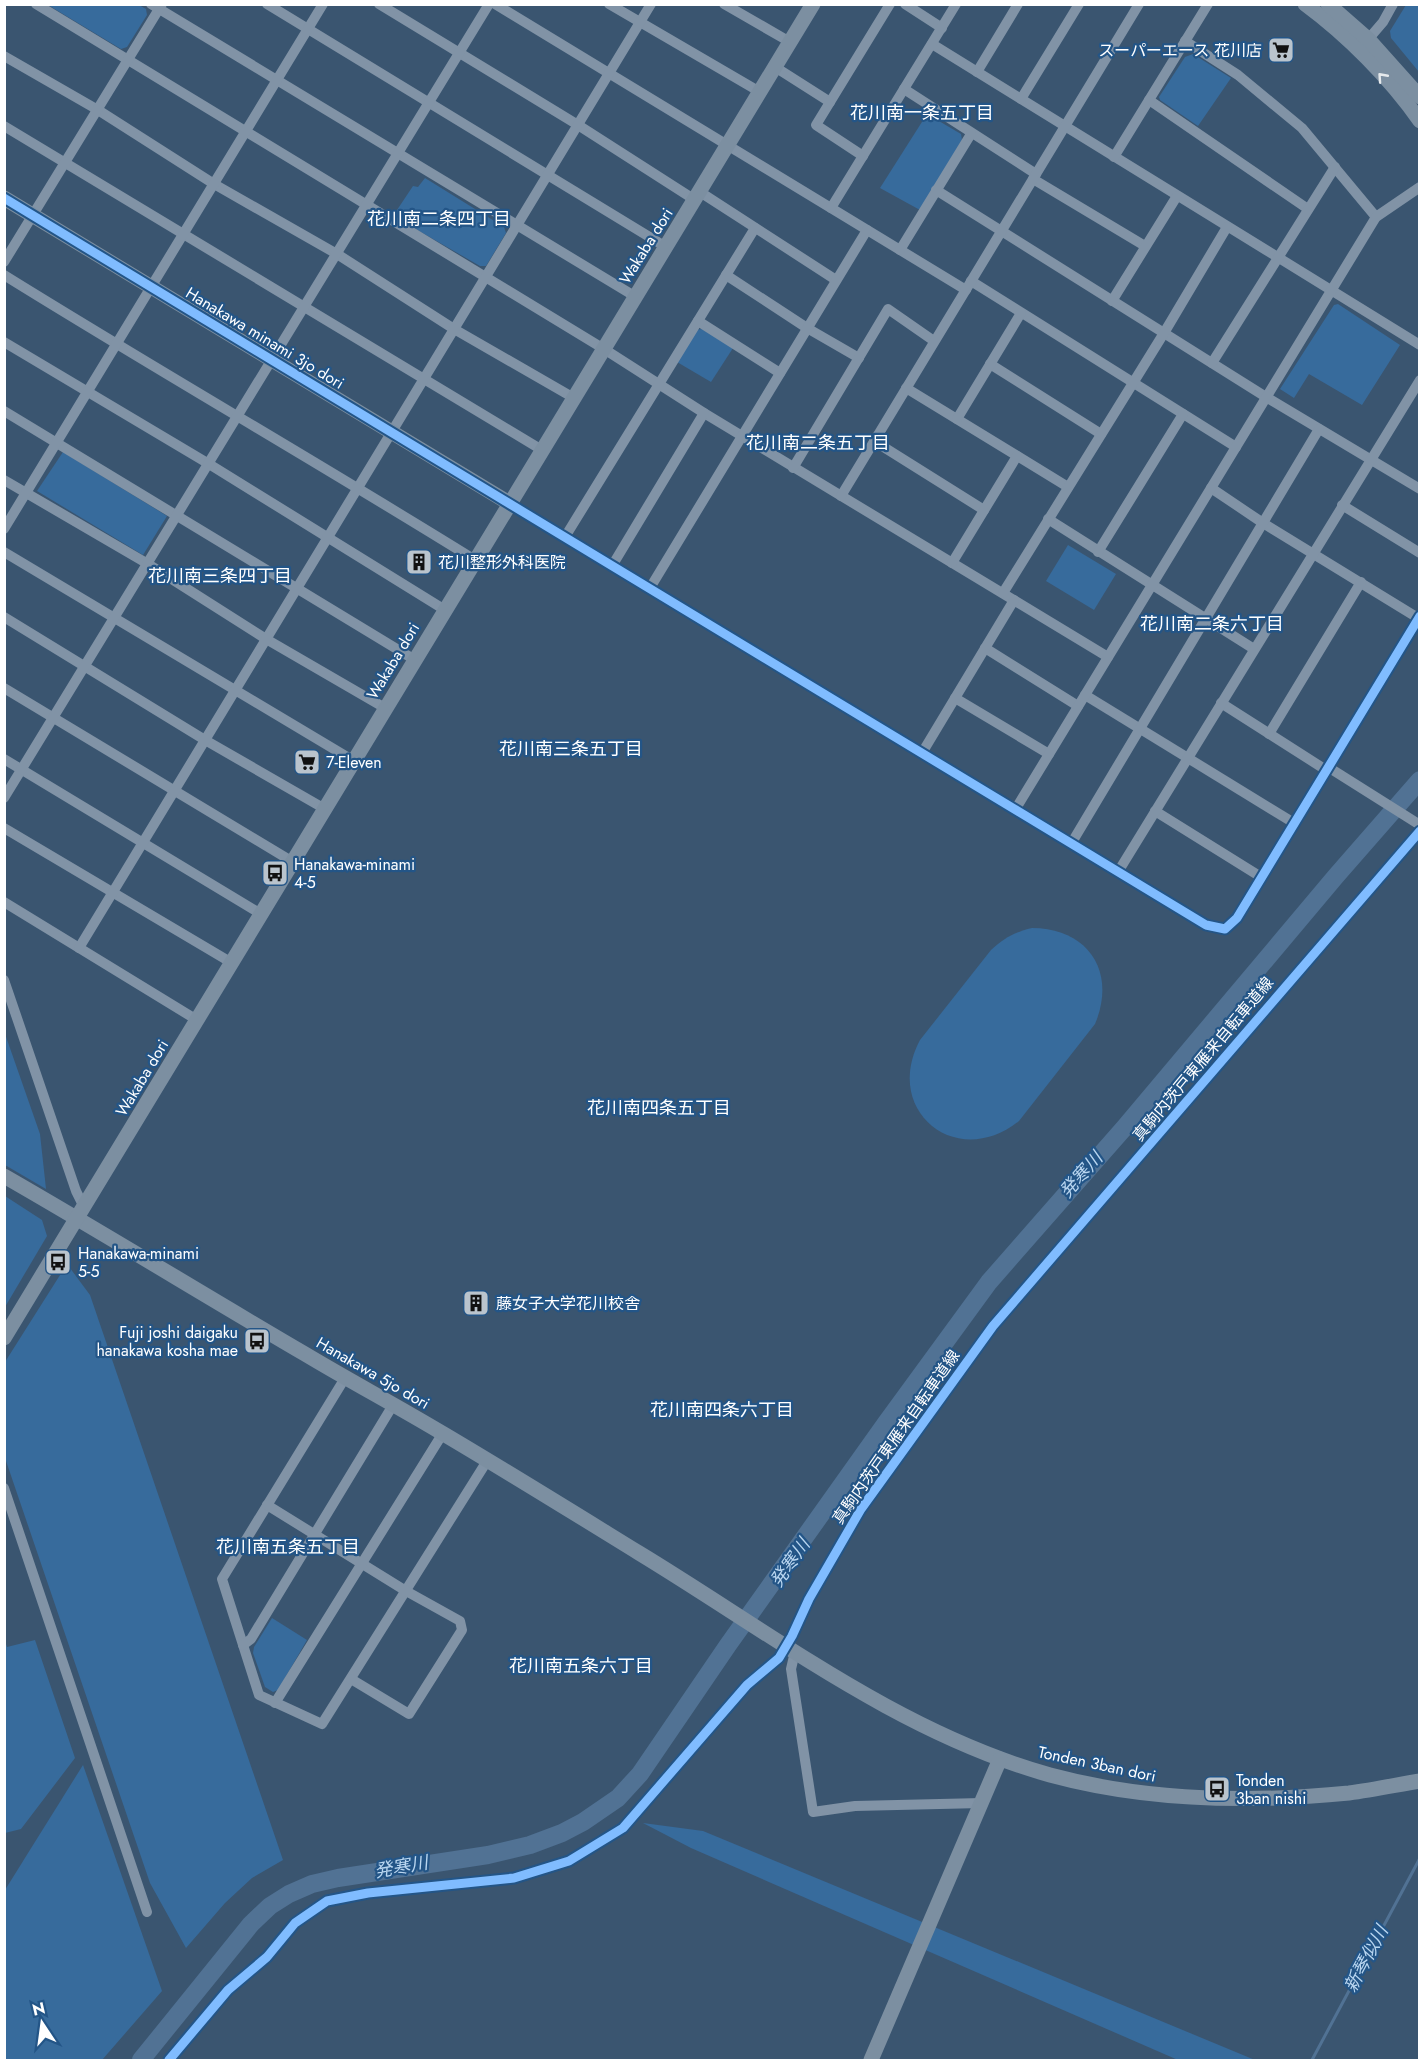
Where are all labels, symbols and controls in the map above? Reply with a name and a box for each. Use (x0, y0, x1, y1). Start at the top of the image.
supermarket icon: スーパーエース 花川店 (1266, 35, 1296, 65)
place label: スーパーエース 花川店 (1098, 39, 1262, 62)
one-way arrow (1378, 73, 1389, 83)
district label: 花川南一条五丁目 (850, 100, 994, 126)
street label: Wakaba dori (614, 204, 678, 288)
district label: 花川南二条四丁目 (367, 206, 511, 232)
street label: Hanakawa minami 3jo dori (181, 281, 349, 395)
district label: 花川南二条五丁目 (746, 430, 890, 456)
building icon: 花川整形外科医院 (404, 547, 434, 577)
place label: 花川整形外科医院 (438, 551, 566, 574)
district label: 花川南三条四丁目 (148, 563, 292, 589)
district label: 花川南二条六丁目 (1140, 611, 1284, 637)
street label: Wakaba dori (361, 618, 425, 704)
district label: 花川南三条五丁目 (499, 736, 643, 762)
supermarket icon: 7-Eleven (292, 747, 322, 777)
place label: 7-Eleven (326, 751, 382, 774)
place label: Hanakawa-minami 4-5 (294, 853, 415, 894)
bus stop icon: Hanakawa-minami 4-5 (260, 858, 290, 888)
street label: 真駒内茨戸東雁来自転車道線 (1127, 972, 1279, 1146)
street label: Wakaba dori (110, 1035, 174, 1121)
district label: 花川南四条五丁目 (587, 1095, 731, 1121)
water label: 発寒川 (1053, 1145, 1110, 1204)
place label: Hanakawa-minami 5-5 (78, 1242, 199, 1283)
bus stop icon: Hanakawa-minami 5-5 (43, 1247, 73, 1277)
building icon: 藤女子大学花川校舎 (461, 1288, 491, 1318)
place label: 藤女子大学花川校舎 (496, 1292, 640, 1315)
place label: Fuji joshi daigaku hanakawa kosha mae (96, 1321, 238, 1362)
bus stop icon: Fuji joshi daigaku hanakawa kosha mae (242, 1326, 272, 1356)
street label: Hanakawa 5jo dori (312, 1331, 434, 1415)
street label: 真駒内茨戸東雁来自転車道線 (827, 1345, 965, 1529)
district label: 花川南四条六丁目 (650, 1397, 794, 1423)
water label: 発寒川 (764, 1532, 817, 1593)
district label: 花川南五条五丁目 (216, 1534, 360, 1560)
district label: 花川南五条六丁目 (509, 1653, 653, 1679)
street label: Tonden 3ban dori (1036, 1740, 1158, 1788)
place label: Tonden 3ban nishi (1236, 1769, 1306, 1810)
bus stop icon: Tonden 3ban nishi (1202, 1774, 1232, 1804)
water label: 発寒川 (372, 1849, 432, 1884)
water label: 新琴似川 (1338, 1919, 1395, 1997)
north arrow (12, 1993, 72, 2053)
text: N (30, 1996, 48, 2022)

